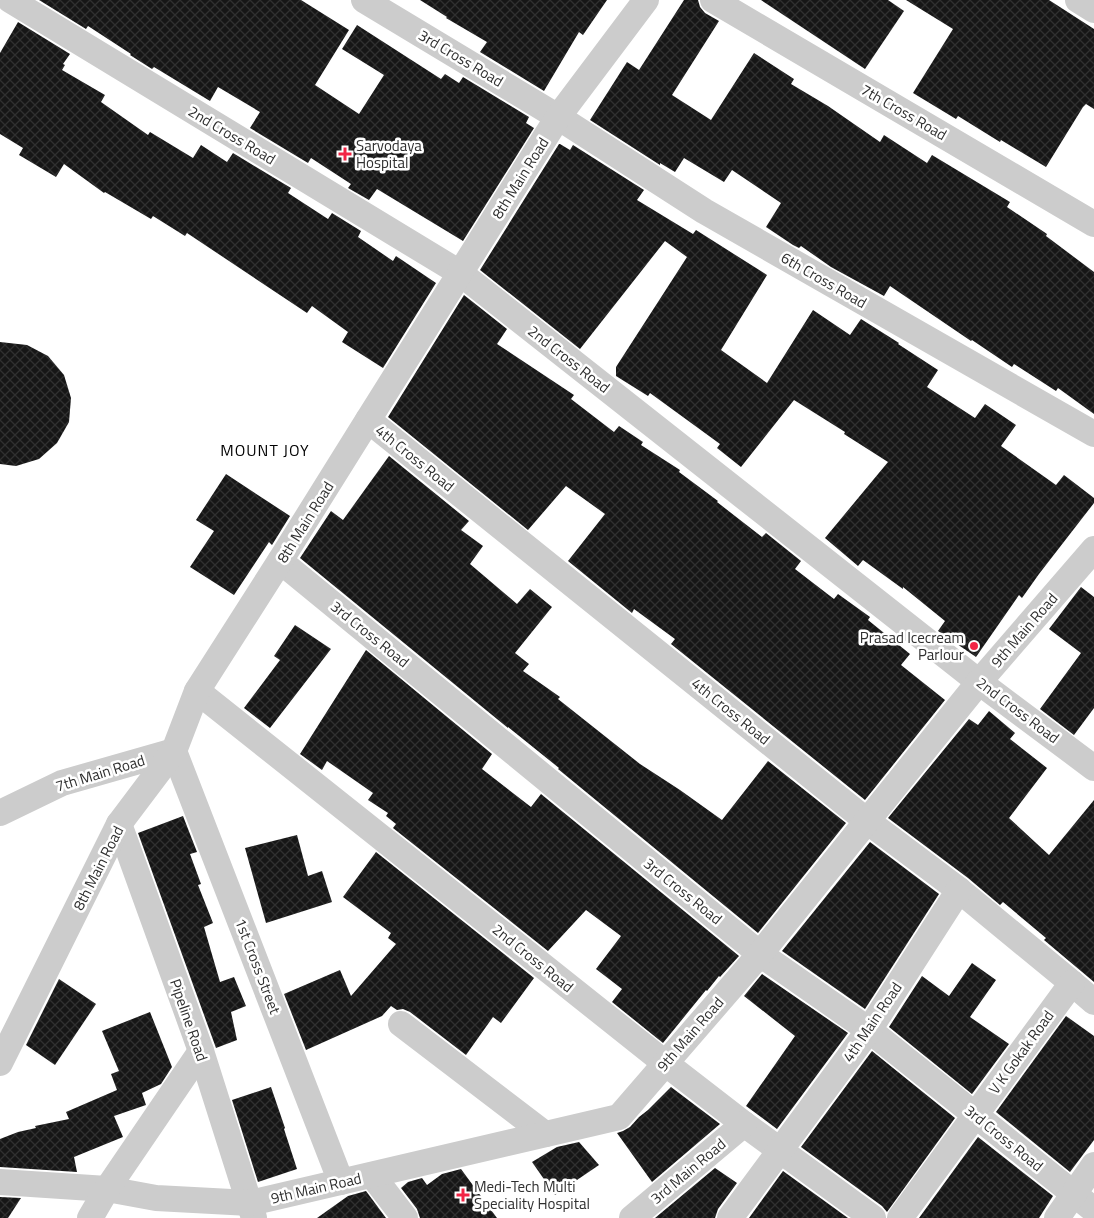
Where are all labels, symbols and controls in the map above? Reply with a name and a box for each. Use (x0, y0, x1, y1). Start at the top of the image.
street label: 3rd Cross Road (414, 24, 508, 92)
street label: 7th Cross Road (857, 78, 951, 146)
street label: 2nd Cross Road (184, 100, 280, 170)
street label: 8th Main Road (486, 133, 554, 223)
place label: Sarvodaya Hospital (356, 134, 422, 174)
marker: Sarvodaya Hospital (338, 147, 352, 161)
street label: 6th Cross Road (777, 246, 871, 314)
street label: 2nd Cross Road (523, 320, 615, 398)
street label: 4th Cross Road (371, 419, 459, 497)
district label: MOUNT JOY (220, 438, 310, 462)
street label: 8th Main Road (271, 477, 339, 567)
street label: 9th Main Road (985, 588, 1063, 672)
street label: 3rd Cross Road (326, 595, 414, 673)
place label: Prasad Icecream Parlour (860, 626, 964, 666)
marker: Prasad Icecream Parlour (968, 640, 980, 652)
street label: 2nd Cross Road (972, 671, 1064, 749)
street label: 4th Cross Road (687, 672, 775, 750)
street label: 7th Main Road (53, 749, 147, 797)
street label: 8th Main Road (67, 822, 129, 914)
street label: 3rd Cross Road (639, 852, 727, 930)
street label: 1st Cross Street (229, 915, 287, 1018)
street label: 2nd Cross Road (487, 918, 579, 998)
street label: Pipeline Road (164, 976, 214, 1064)
street label: 4th Main Road (837, 977, 907, 1067)
street label: 9th Main Road (651, 992, 729, 1076)
street label: V K Gokak Road (983, 1005, 1059, 1099)
street label: 3rd Cross Road (960, 1099, 1048, 1177)
street label: 3rd Main Road (645, 1133, 731, 1209)
street label: 9th Main Road (268, 1166, 364, 1210)
place label: Medi-Tech Multi Speciality Hospital (474, 1175, 590, 1215)
marker: Medi-Tech Multi Speciality Hospital (456, 1188, 470, 1202)

